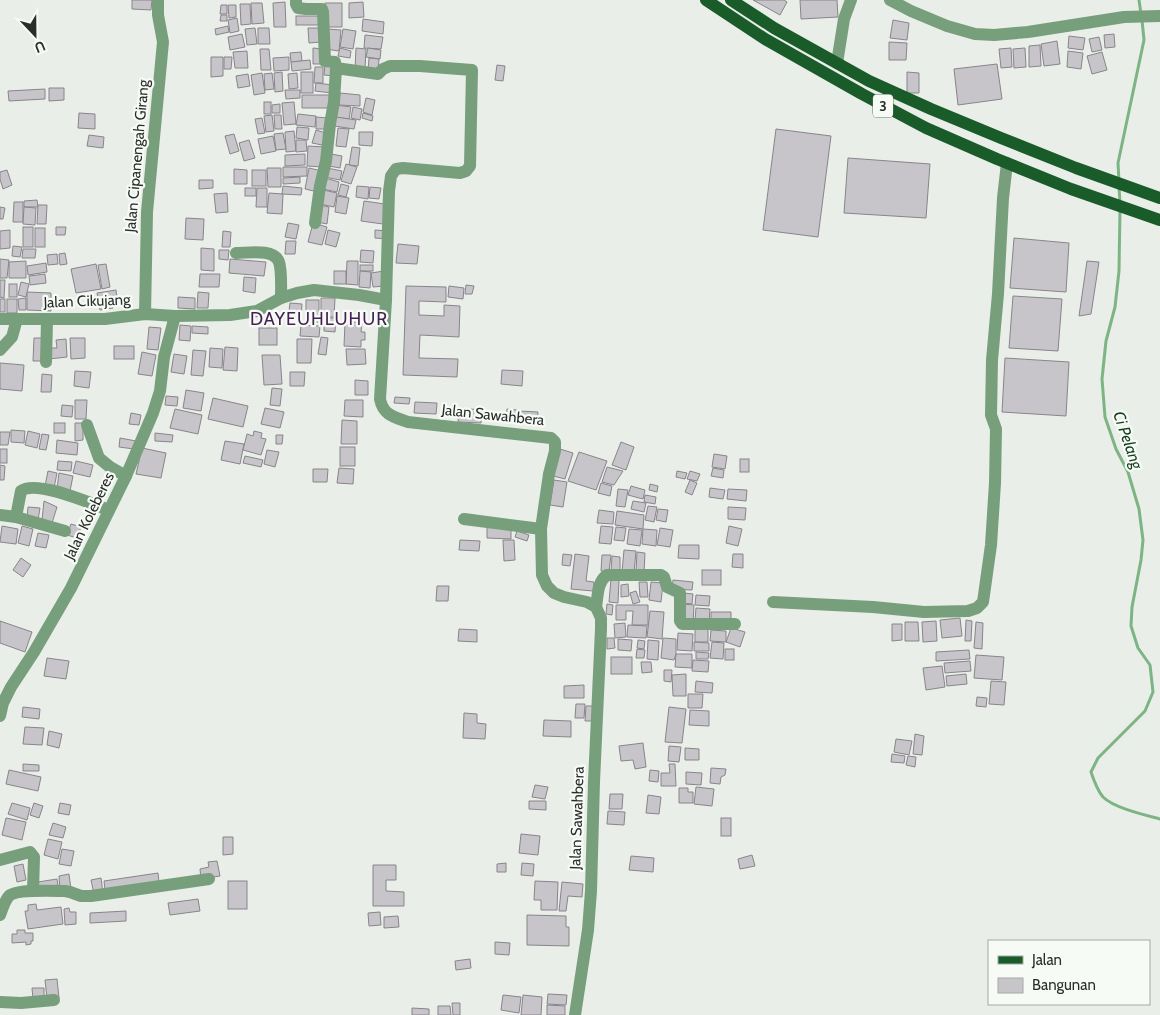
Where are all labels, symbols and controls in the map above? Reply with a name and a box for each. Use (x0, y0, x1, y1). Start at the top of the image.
north arrow (10, 10, 60, 60)
text: U (32, 37, 48, 57)
street label: Jalan Cipanengah Girang (121, 78, 153, 234)
road number: 3 (873, 94, 893, 118)
street label: Jalan Cikujang (42, 290, 131, 312)
district label: DAYEUHLUHUR (250, 308, 388, 330)
street label: Jalan Sawahbera (440, 401, 546, 429)
water label: Ci Pelang (1109, 409, 1147, 472)
street label: Jalan Koleberes (60, 469, 118, 564)
street label: Jalan Sawahbera (566, 765, 588, 871)
legend (988, 940, 1150, 1005)
text: Jalan (1031, 951, 1062, 969)
text: Bangunan (1032, 976, 1096, 994)

